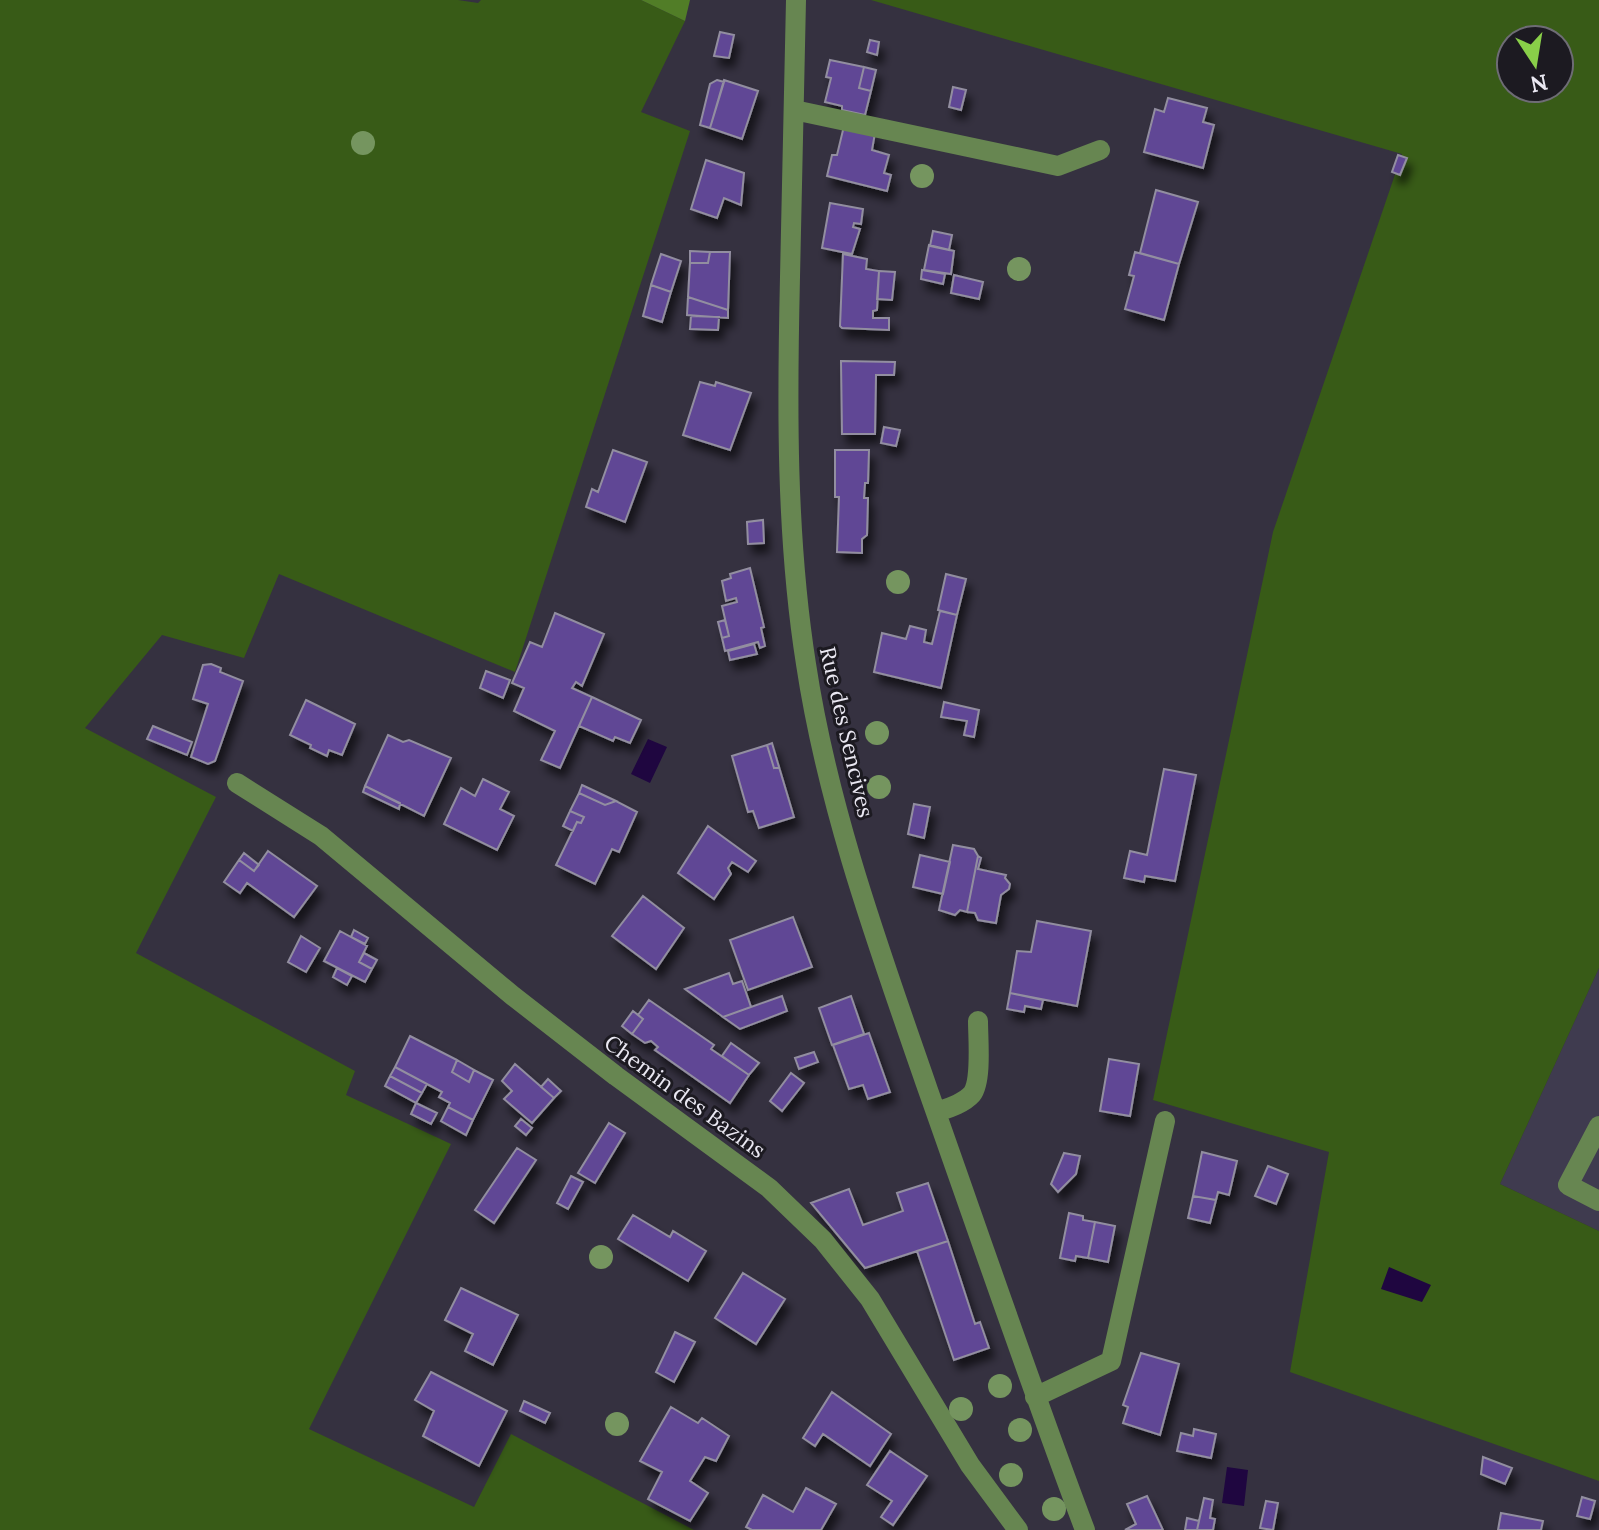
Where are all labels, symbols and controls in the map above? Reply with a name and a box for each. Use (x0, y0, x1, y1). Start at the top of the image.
north arrow (1495, 24, 1575, 104)
text: N (1528, 68, 1550, 99)
street label: Rue des Sencives (814, 644, 880, 820)
street label: Chemin des Bazins (599, 1028, 771, 1164)

